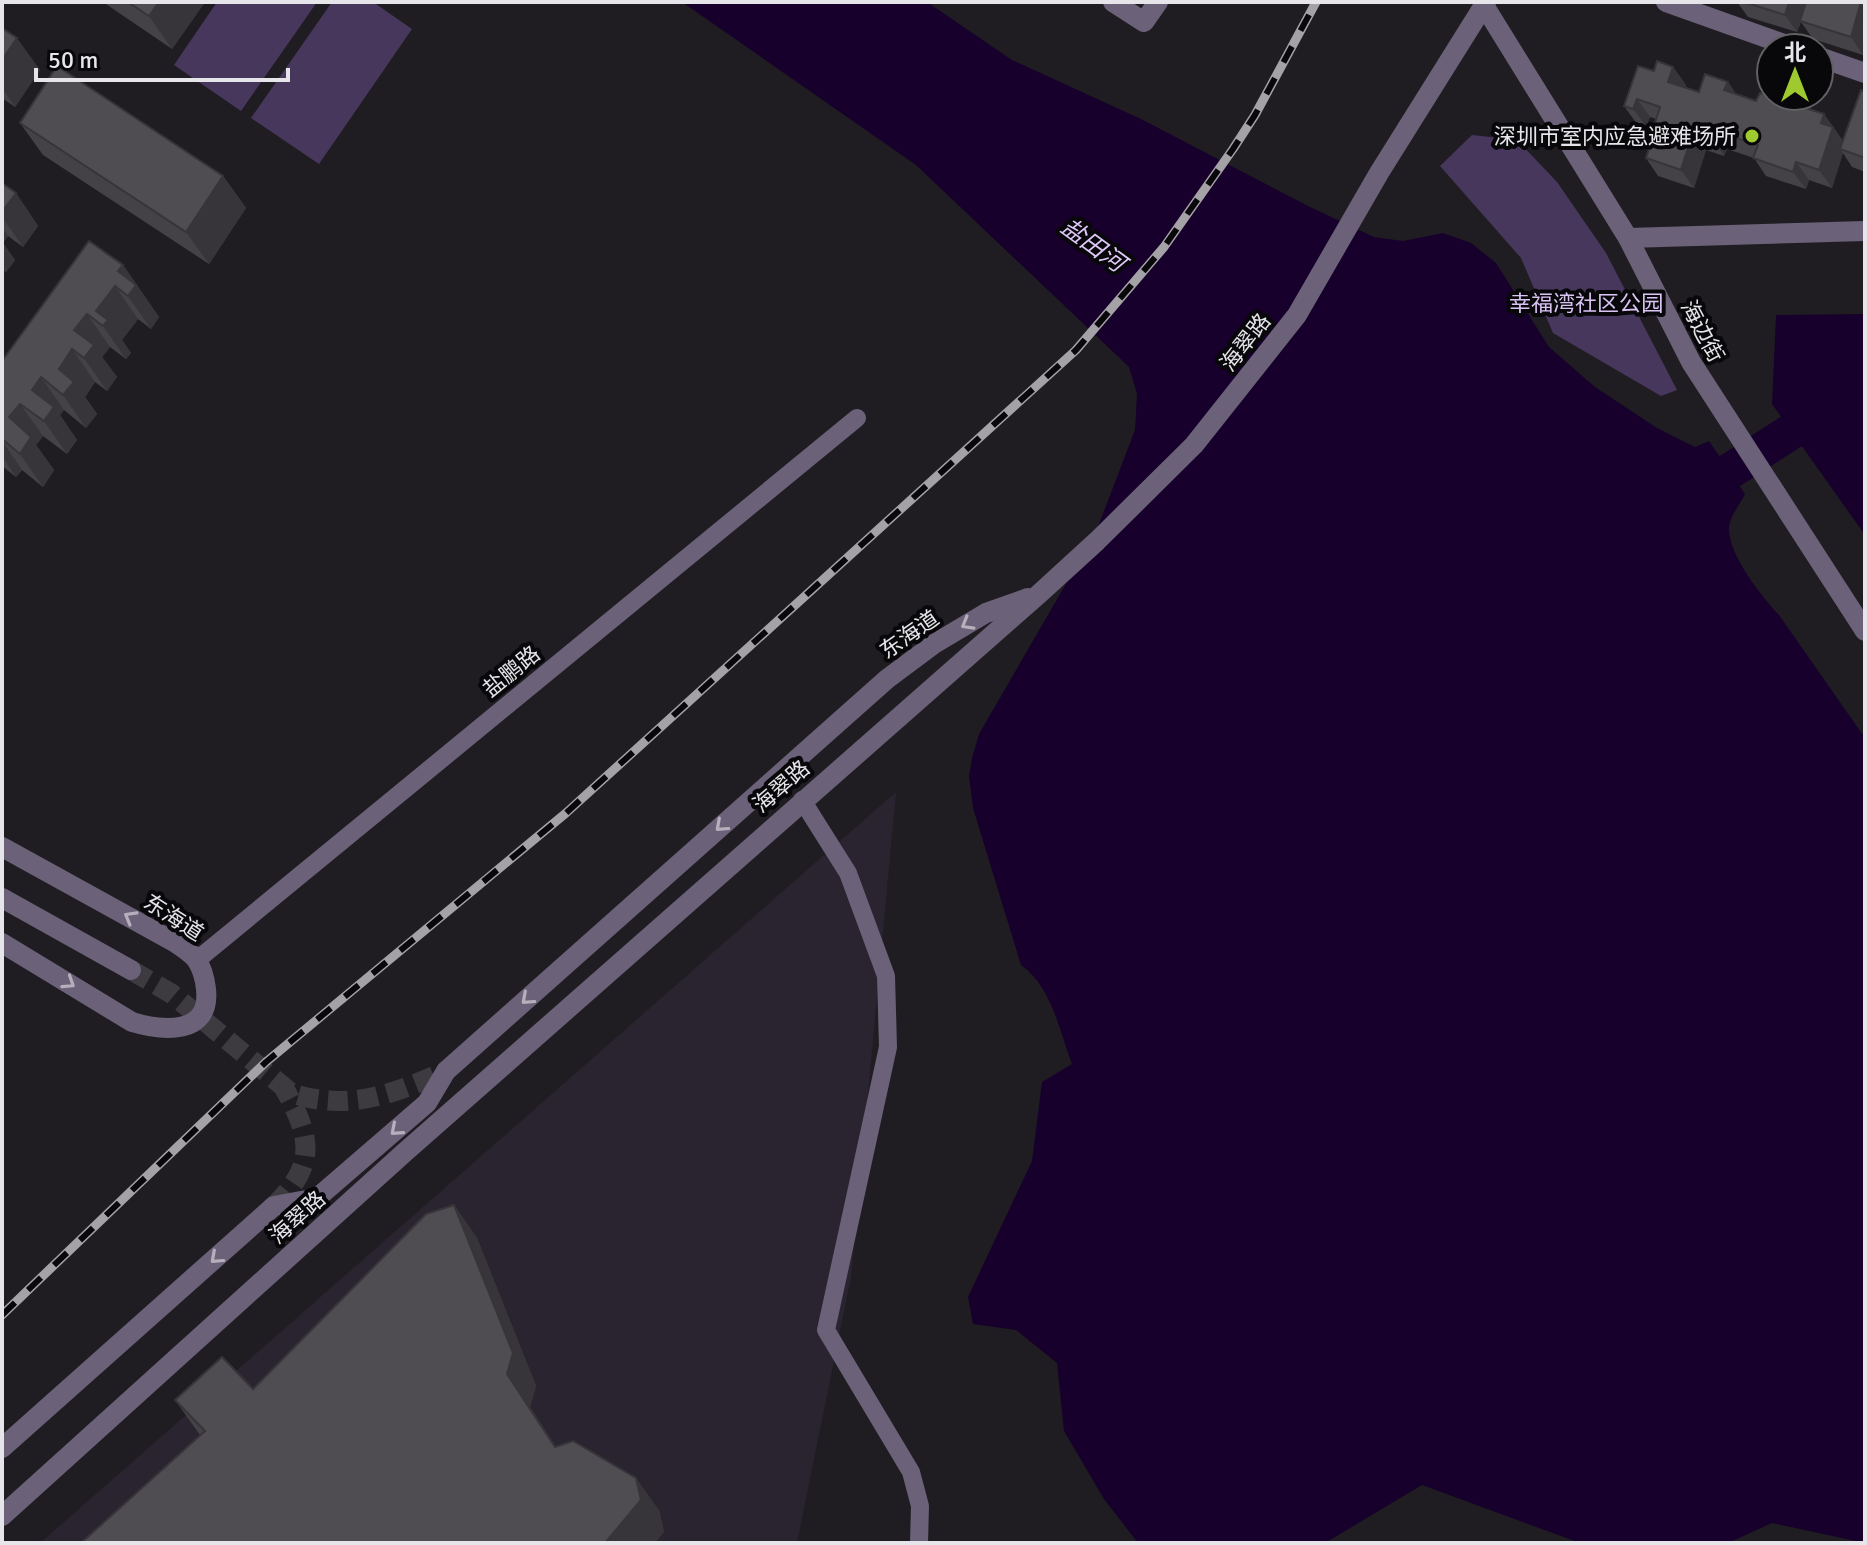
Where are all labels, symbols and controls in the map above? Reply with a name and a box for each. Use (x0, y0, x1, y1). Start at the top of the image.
scale bar (36, 32, 288, 82)
north arrow (1755, 32, 1835, 112)
text: 北 (1784, 39, 1806, 66)
text: 50 m (48, 45, 98, 75)
place label: 深圳市室内应急避难场所 (1494, 123, 1736, 150)
marker: 深圳市室内应急避难场所 (1743, 127, 1761, 145)
water label: 盐田河 (1055, 212, 1134, 281)
park label: 幸福湾社区公园 (1509, 290, 1663, 317)
street label: 海边街 (1675, 296, 1730, 367)
street label: 海翠路 (1214, 308, 1276, 377)
street label: 东海道 (875, 604, 944, 664)
one-way arrow (961, 614, 976, 630)
street label: 盐鹏路 (477, 640, 545, 703)
street label: 海翠路 (748, 755, 815, 818)
one-way arrow (715, 816, 730, 830)
street label: 东海道 (139, 888, 209, 947)
one-way arrow (124, 911, 139, 927)
one-way arrow (60, 974, 74, 989)
one-way arrow (521, 989, 536, 1004)
one-way arrow (391, 1120, 406, 1135)
street label: 海翠路 (264, 1185, 331, 1249)
one-way arrow (210, 1248, 225, 1263)

